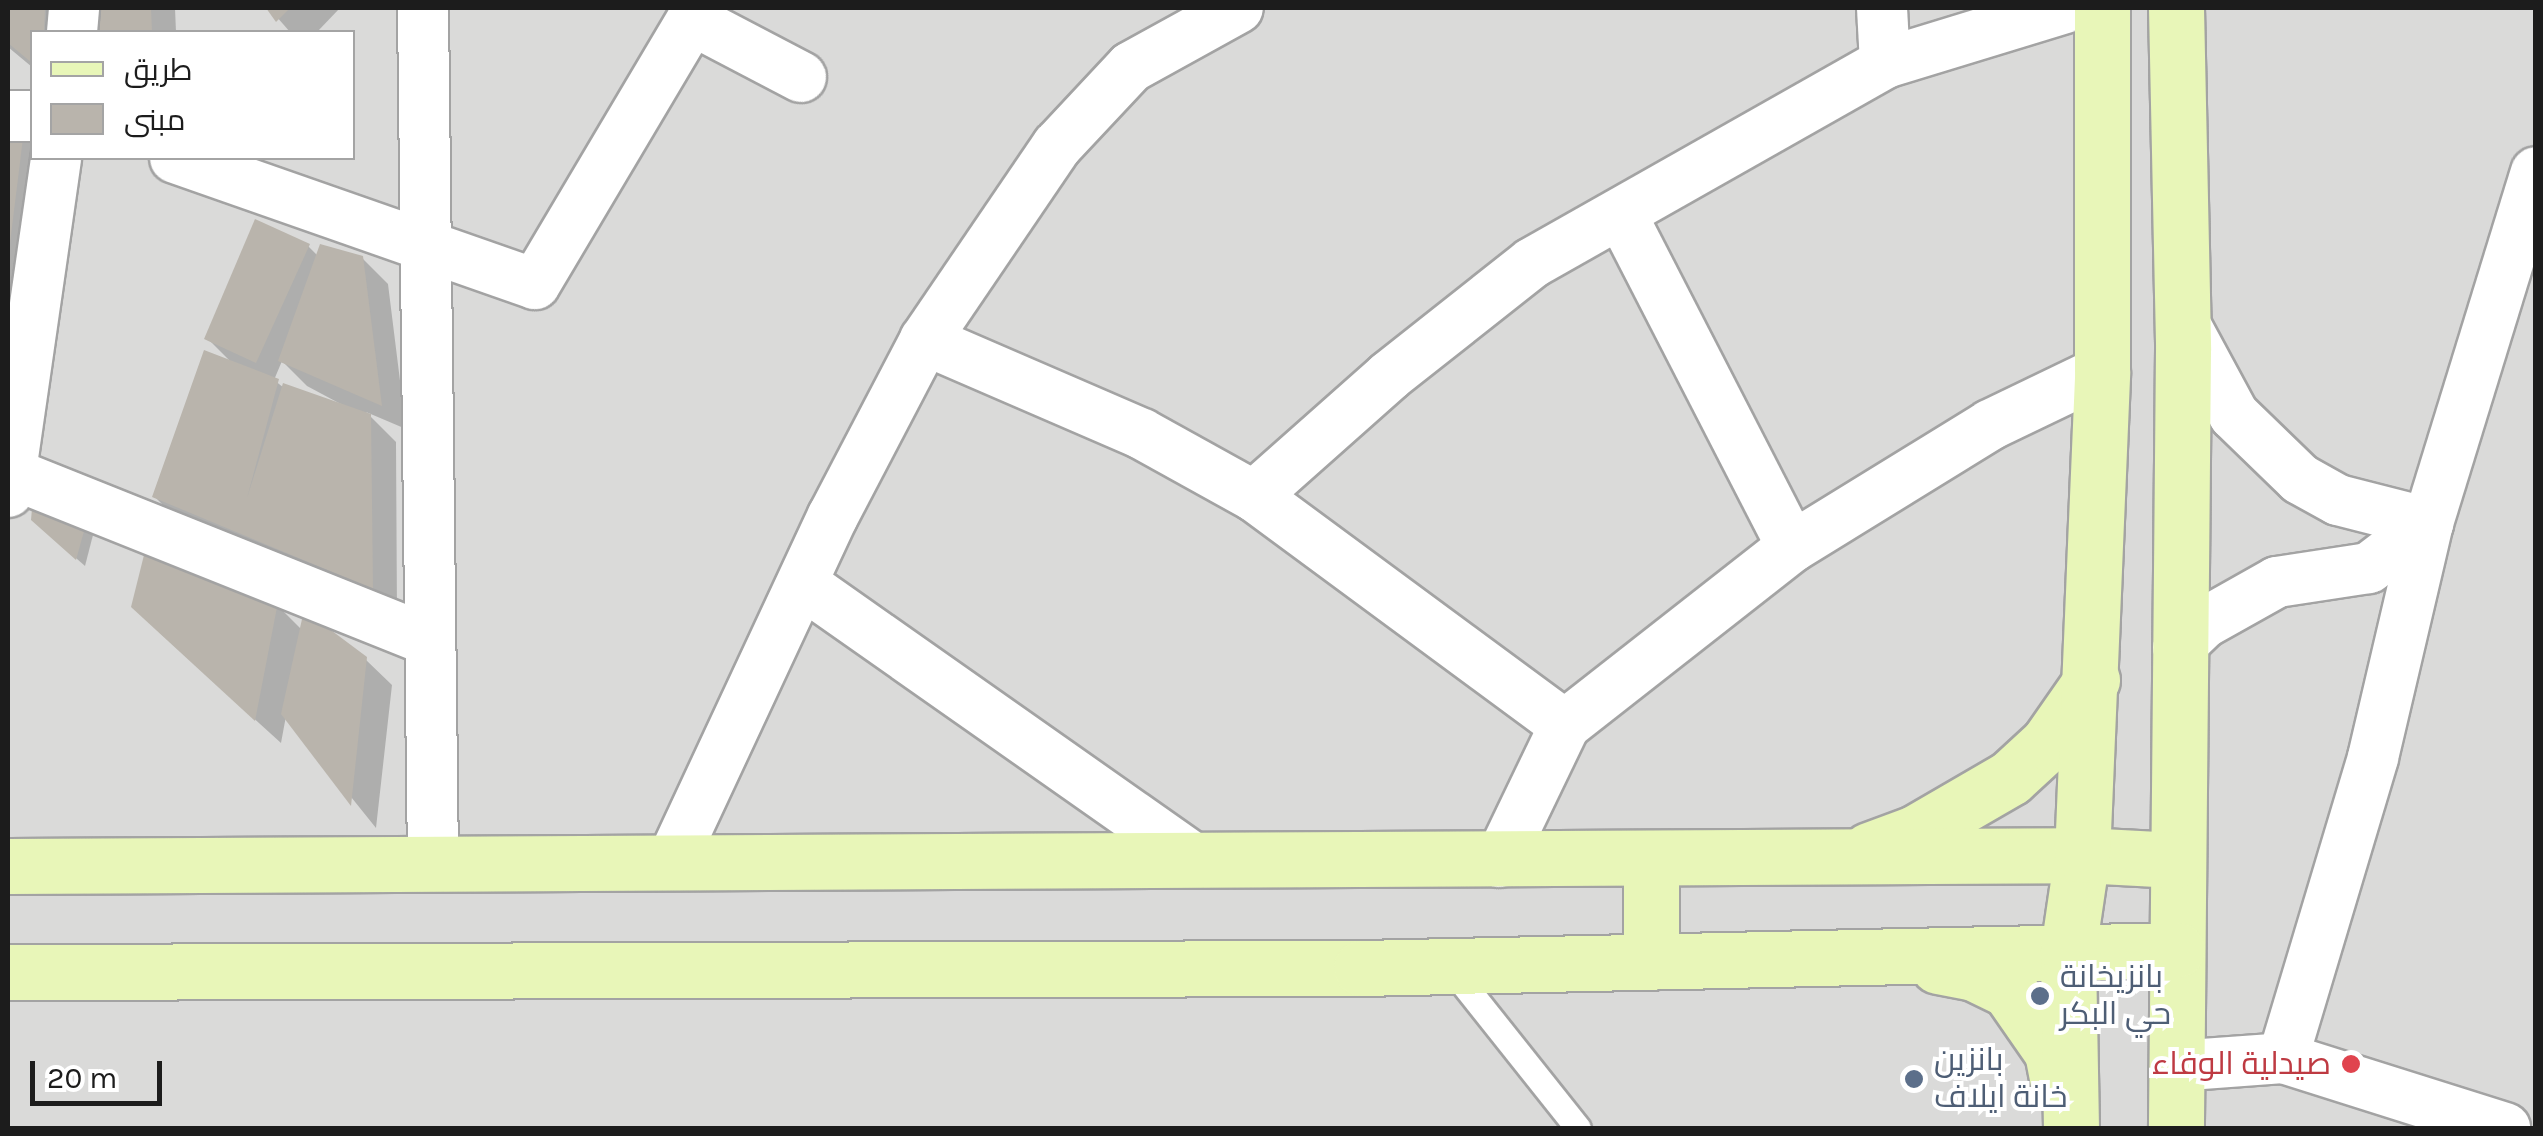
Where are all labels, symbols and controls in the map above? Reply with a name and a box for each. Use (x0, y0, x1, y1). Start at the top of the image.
legend (30, 30, 355, 160)
text: طريق (124, 52, 193, 88)
text: مبنى (124, 102, 185, 138)
place label: بانزيخانة حي البكر (2060, 959, 2171, 1034)
marker: بانزيخانة حي البكر (2029, 985, 2051, 1007)
scale bar (35, 1041, 168, 1103)
place label: بانزين خانة ايلاف (1934, 1042, 2068, 1117)
place label: صيدلية الوفاء (2152, 1045, 2331, 1083)
marker: صيدلية الوفاء (2340, 1053, 2362, 1075)
text: 20 m (47, 1060, 117, 1096)
marker: بانزين خانة ايلاف (1903, 1068, 1925, 1090)

